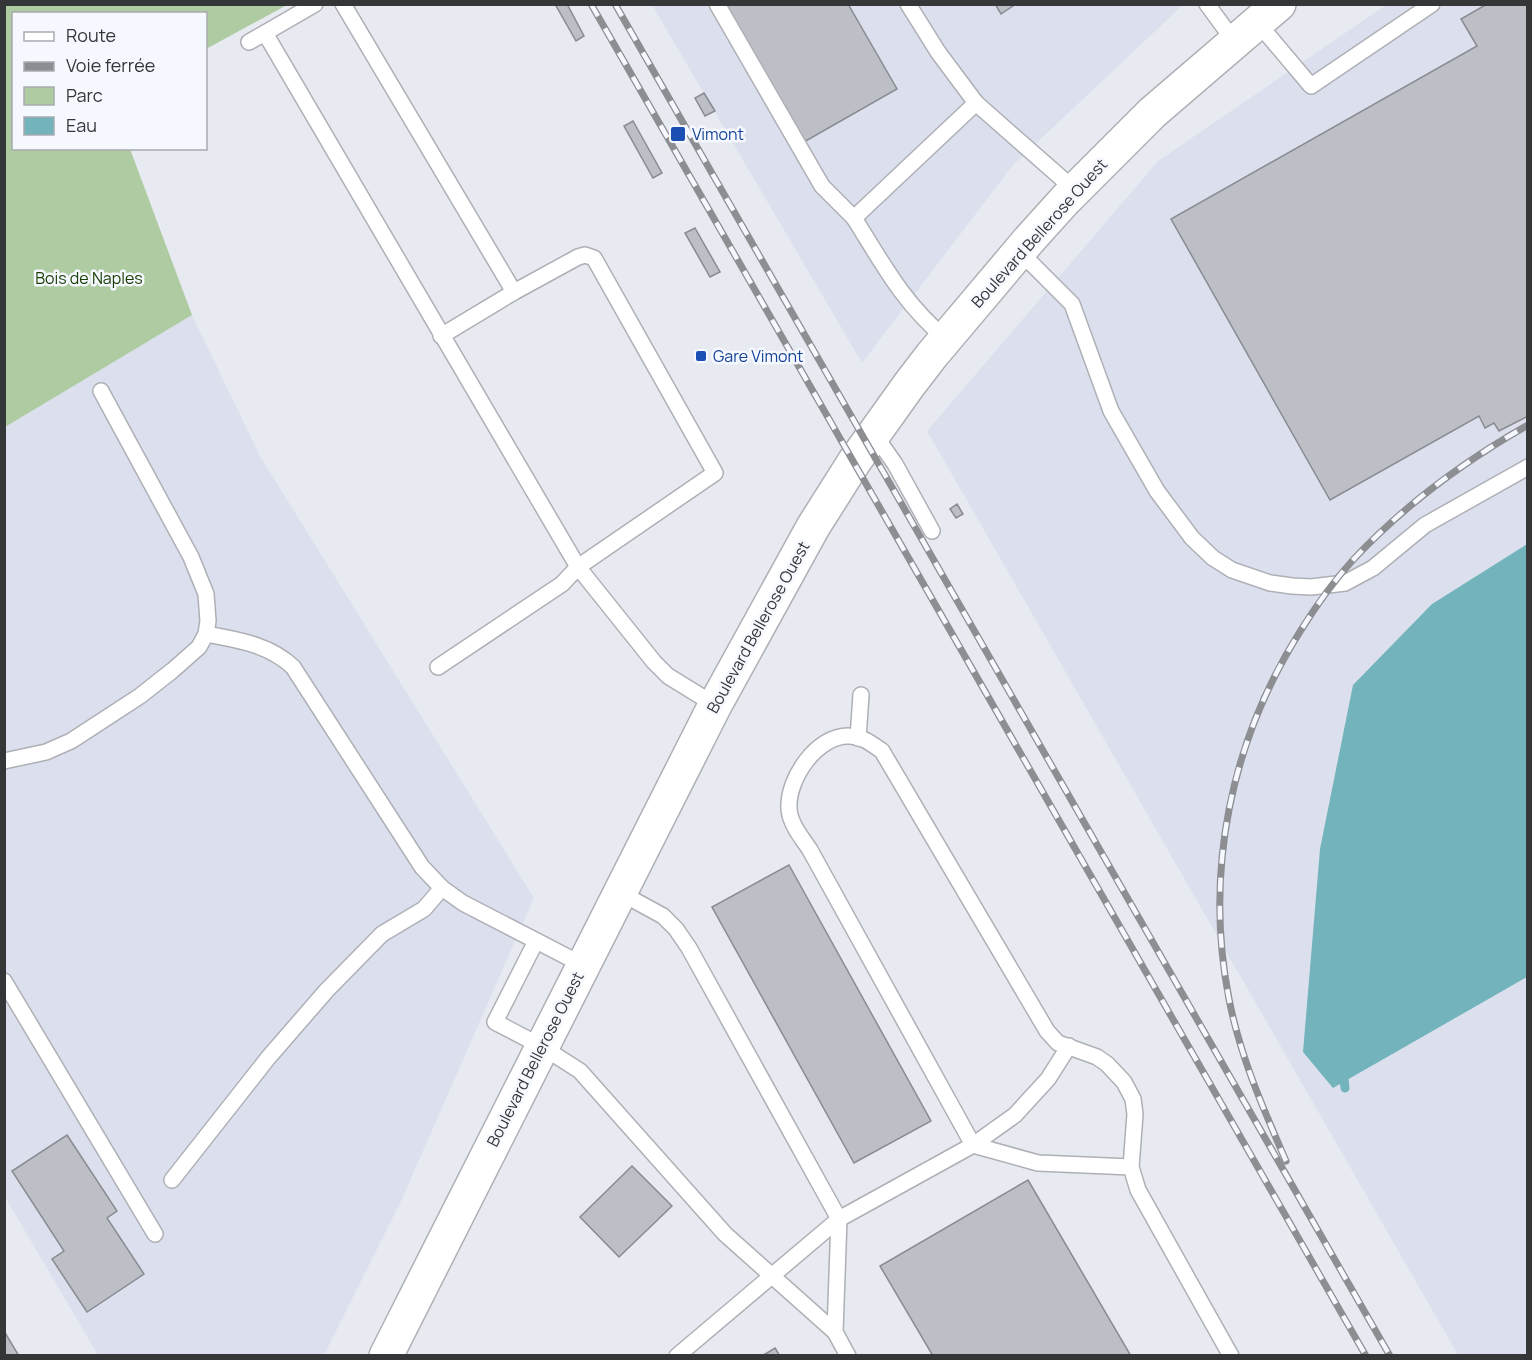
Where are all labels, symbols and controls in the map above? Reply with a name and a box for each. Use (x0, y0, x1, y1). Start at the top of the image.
legend (12, 12, 207, 150)
text: Route (66, 23, 116, 47)
text: Voie ferrée (66, 53, 155, 77)
text: Parc (66, 83, 103, 107)
text: Eau (66, 113, 97, 137)
place label: Vimont (692, 123, 744, 145)
marker: Vimont (669, 125, 687, 143)
street label: Boulevard Bellerose Ouest (966, 154, 1112, 312)
park label: Bois de Naples (35, 267, 143, 289)
place label: Gare Vimont (713, 345, 803, 367)
marker: Gare Vimont (694, 349, 708, 363)
street label: Boulevard Bellerose Ouest (701, 537, 815, 717)
street label: Boulevard Bellerose Ouest (481, 968, 589, 1150)

